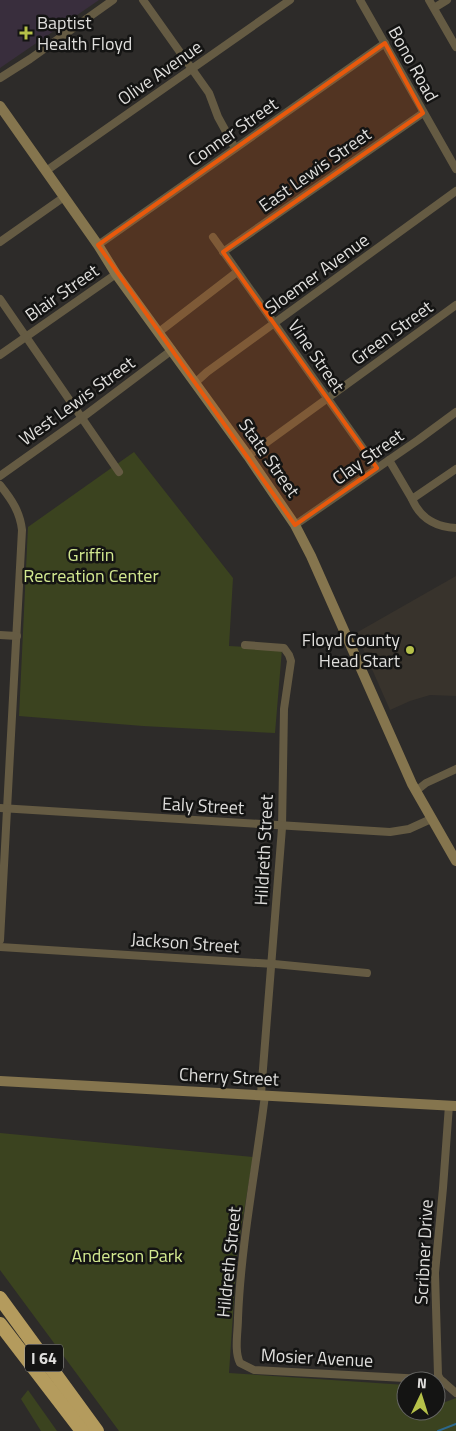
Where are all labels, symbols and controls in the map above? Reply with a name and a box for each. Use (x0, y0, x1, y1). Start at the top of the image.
place label: Baptist Health Floyd (37, 9, 132, 57)
street label: Bono Road (382, 21, 445, 106)
marker: Baptist Health Floyd (19, 26, 33, 40)
street label: Olive Avenue (112, 33, 208, 112)
street label: Conner Street (182, 90, 284, 173)
street label: East Lewis Street (253, 120, 377, 218)
street label: Sloemer Avenue (259, 226, 374, 321)
street label: Blair Street (19, 257, 105, 328)
street label: Green Street (345, 293, 439, 372)
street label: Vine Street (281, 314, 352, 398)
street label: West Lewis Street (13, 349, 141, 452)
street label: State Street (232, 413, 307, 503)
street label: Clay Street (326, 422, 410, 491)
park label: Griffin Recreation Center (23, 541, 159, 589)
place label: Floyd County Head Start (302, 626, 401, 674)
marker: Floyd County Head Start (404, 644, 416, 656)
street label: Ealy Street (161, 790, 245, 821)
street label: Hildreth Street (247, 793, 280, 906)
street label: Jackson Street (130, 925, 241, 960)
street label: Cherry Street (178, 1060, 280, 1093)
street label: Scribner Drive (407, 1199, 440, 1305)
street label: Hildreth Street (209, 1205, 248, 1319)
park label: Anderson Park (71, 1242, 183, 1269)
street label: Mosier Avenue (260, 1341, 374, 1374)
road number: I 64 (25, 1345, 63, 1372)
north arrow (396, 1371, 446, 1421)
text: N (416, 1372, 428, 1393)

